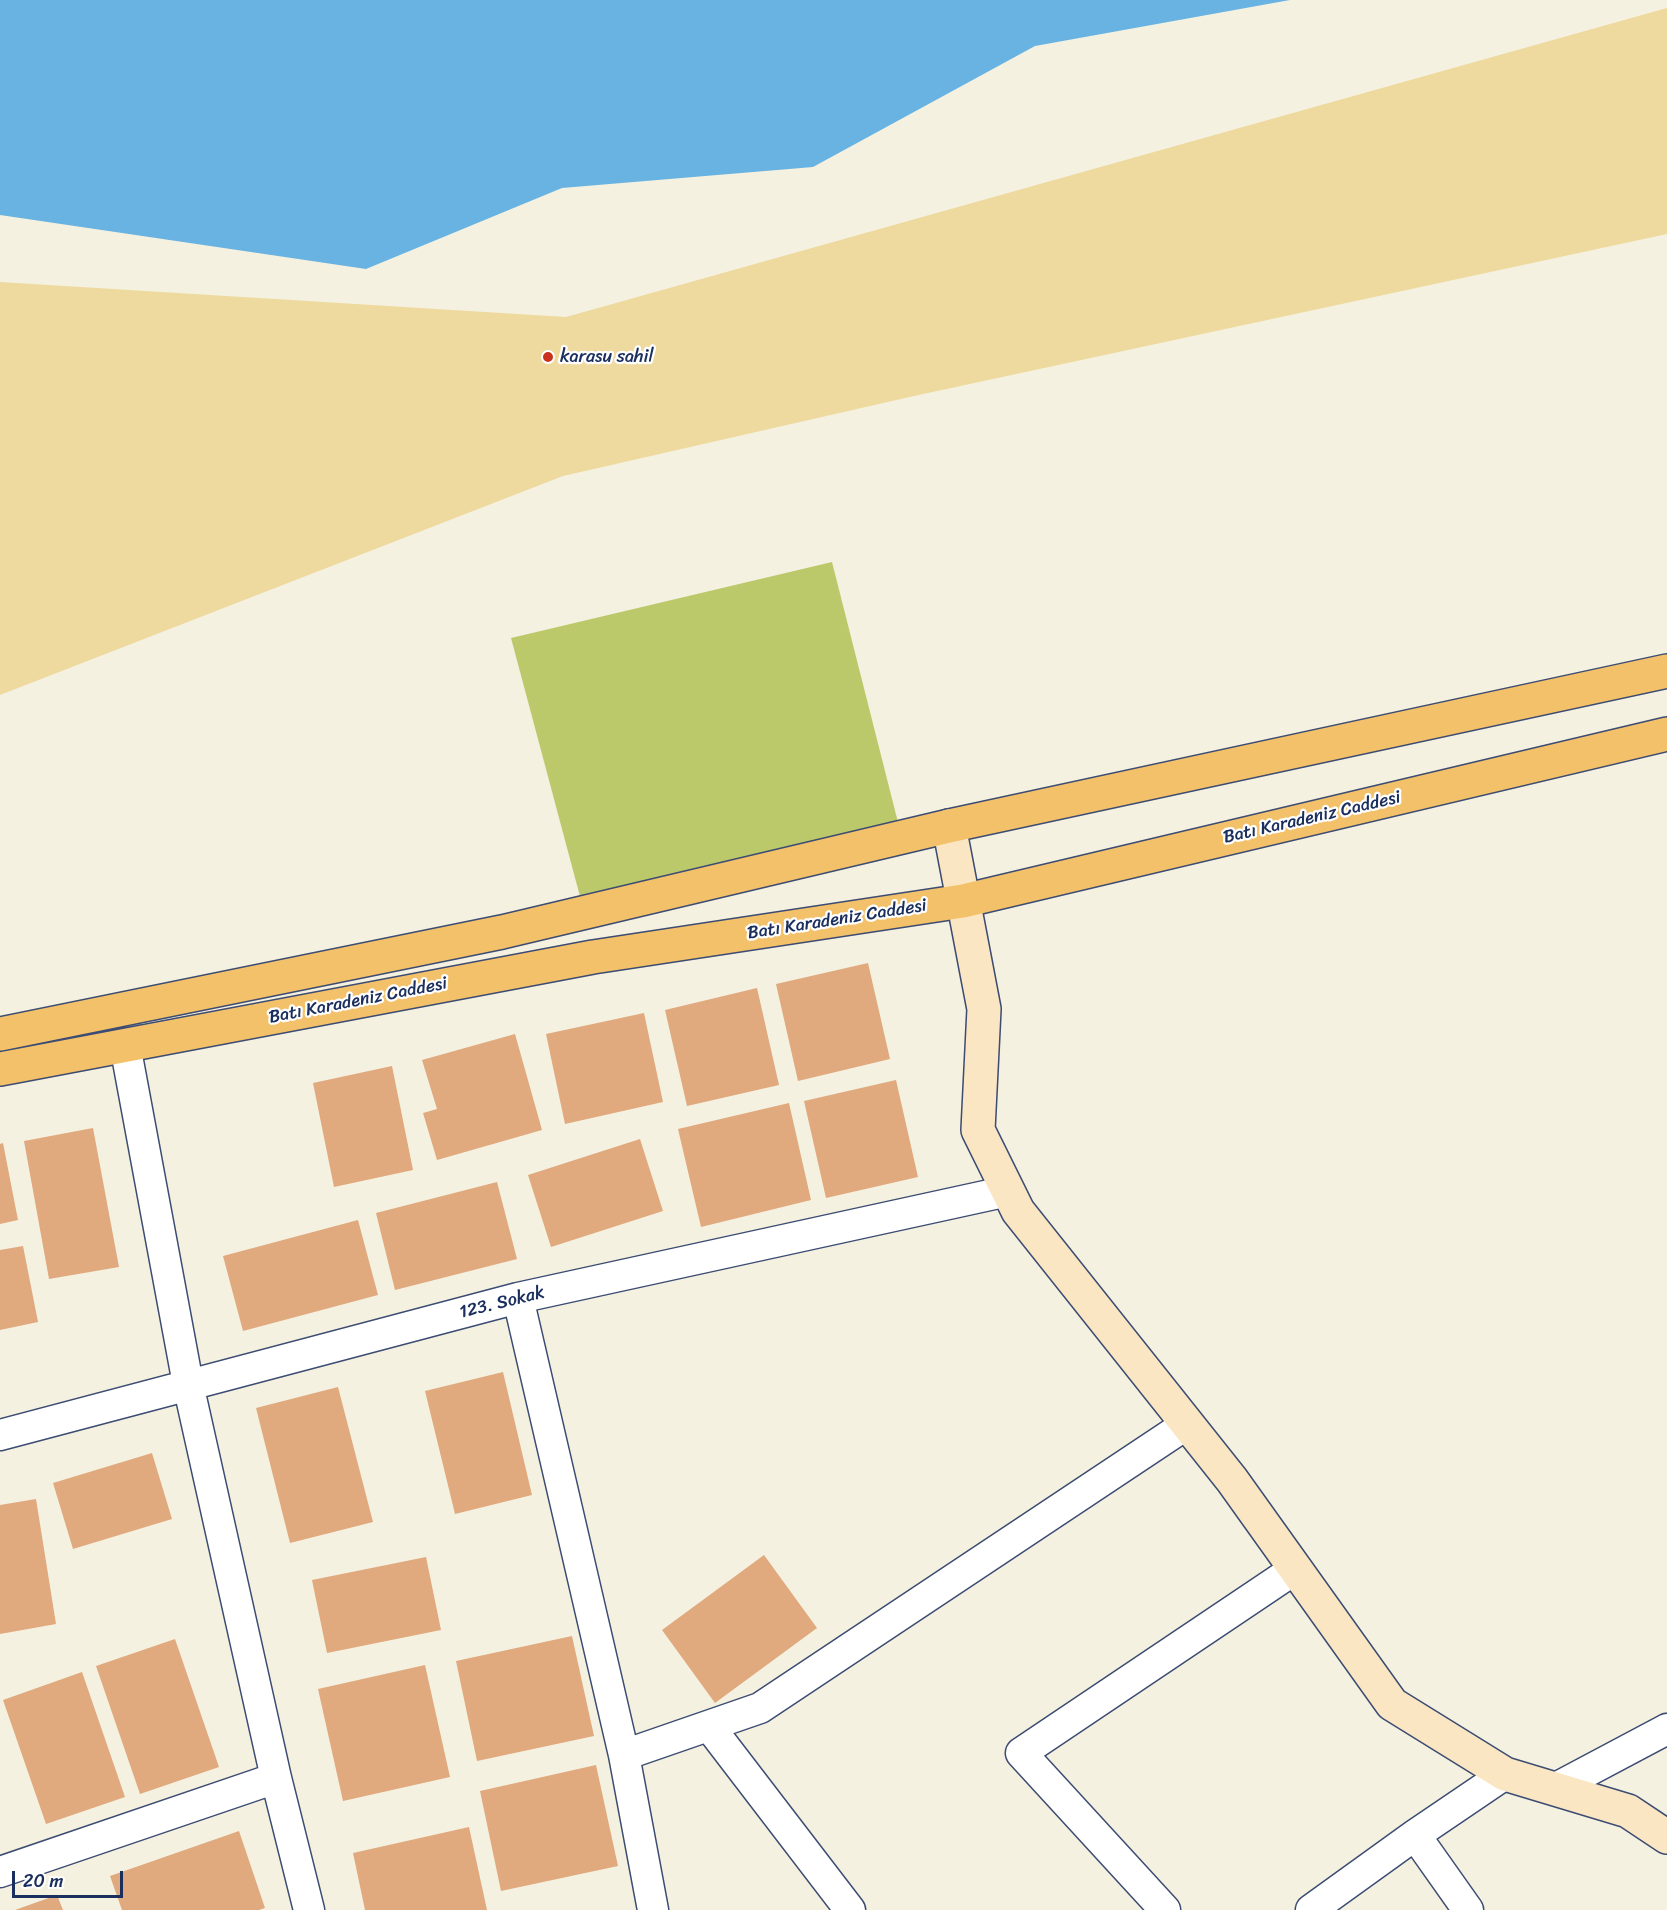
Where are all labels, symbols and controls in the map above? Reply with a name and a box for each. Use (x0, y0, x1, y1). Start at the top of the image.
place label: karasu sahil (560, 346, 654, 368)
marker: karasu sahil (541, 350, 555, 364)
street label: Batı Karadeniz Caddesi (1221, 787, 1403, 849)
street label: Batı Karadeniz Caddesi (746, 895, 928, 945)
street label: Batı Karadeniz Caddesi (267, 973, 449, 1029)
street label: 123. Sokak (457, 1282, 547, 1324)
scale bar (15, 1859, 126, 1897)
text: 20 m (23, 1865, 63, 1897)

